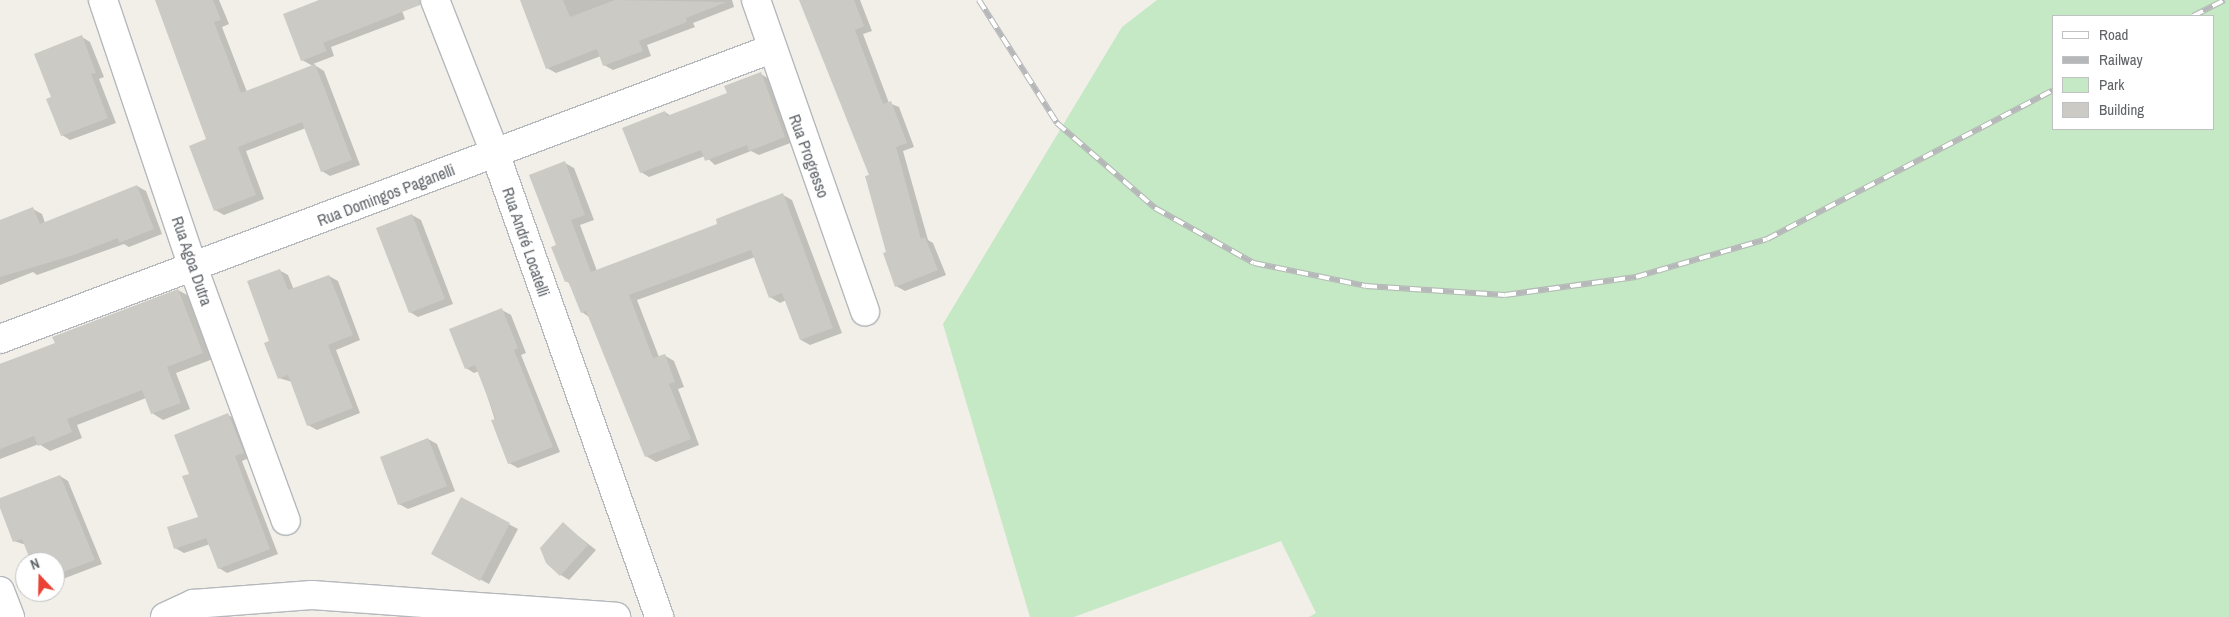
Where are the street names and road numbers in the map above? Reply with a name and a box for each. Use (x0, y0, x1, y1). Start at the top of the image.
street label: Rua Progresso (785, 112, 833, 200)
street label: Rua Domingos Paganelli (314, 160, 458, 230)
street label: Rua André Locatelli (498, 184, 554, 300)
street label: Rua Agoa Dutra (168, 213, 216, 309)

